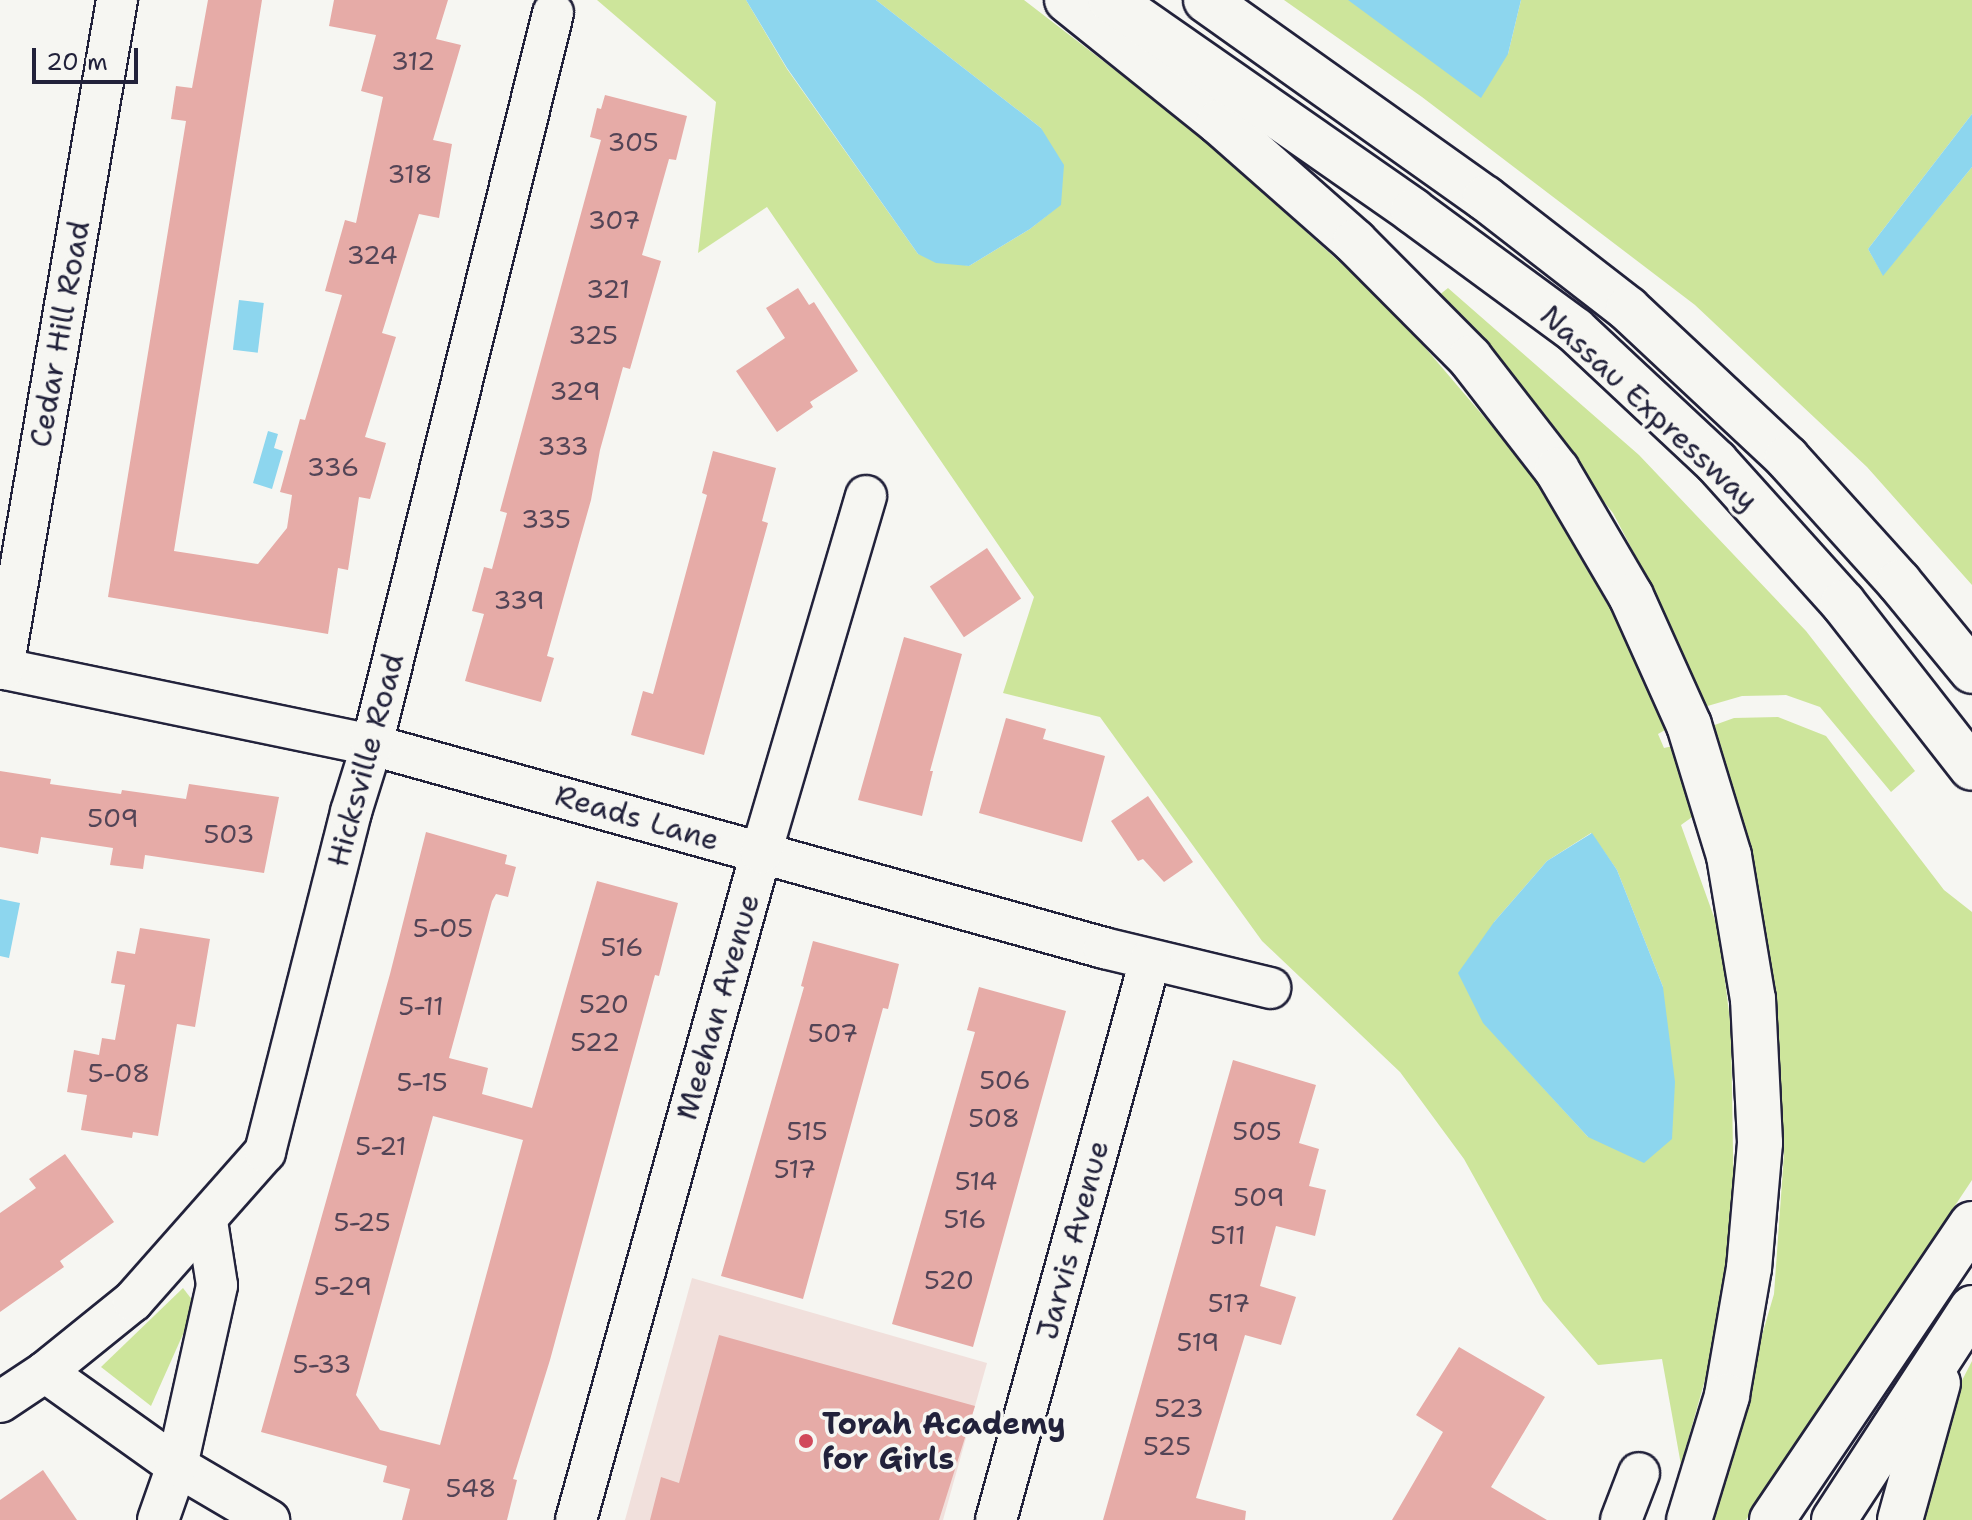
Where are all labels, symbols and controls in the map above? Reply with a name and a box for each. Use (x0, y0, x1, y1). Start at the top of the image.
scale bar (36, 32, 142, 82)
house number: 312 (391, 45, 435, 77)
text: 20 m (46, 46, 108, 78)
house number: 305 (607, 126, 659, 158)
house number: 318 (387, 158, 433, 190)
house number: 307 (588, 204, 640, 236)
street label: Cedar Hill Road (22, 218, 98, 450)
house number: 324 (346, 239, 398, 271)
house number: 321 (586, 273, 630, 305)
street label: Nassau Expressway (1533, 298, 1765, 518)
house number: 325 (568, 319, 618, 351)
house number: 329 (549, 375, 601, 407)
house number: 333 (537, 430, 589, 462)
house number: 336 (307, 451, 359, 483)
house number: 335 (521, 503, 571, 535)
house number: 339 (493, 584, 545, 616)
street label: Hicksville Road (320, 649, 412, 871)
street label: Reads Lane (551, 777, 723, 859)
house number: 509 (87, 802, 139, 834)
house number: 503 (204, 818, 254, 850)
street label: Meehan Avenue (669, 890, 767, 1124)
house number: 5-05 (413, 912, 473, 944)
house number: 516 (600, 931, 644, 963)
house number: 520 (579, 988, 629, 1020)
house number: 5-11 (398, 990, 444, 1022)
house number: 507 (808, 1017, 858, 1049)
house number: 522 (570, 1026, 620, 1058)
house number: 5-08 (88, 1057, 150, 1089)
house number: 506 (979, 1064, 1031, 1096)
house number: 5-15 (396, 1066, 448, 1098)
house number: 508 (968, 1102, 1020, 1134)
house number: 515 (786, 1115, 828, 1147)
house number: 505 (1232, 1115, 1282, 1147)
house number: 5-21 (355, 1130, 407, 1162)
street label: Jarvis Avenue (1029, 1136, 1117, 1344)
house number: 517 (774, 1153, 816, 1185)
house number: 514 (955, 1165, 997, 1197)
house number: 509 (1233, 1181, 1285, 1213)
house number: 516 (943, 1203, 987, 1235)
house number: 5-25 (333, 1206, 391, 1238)
house number: 511 (1210, 1219, 1246, 1251)
house number: 520 (924, 1264, 974, 1296)
house number: 5-29 (314, 1270, 372, 1302)
house number: 517 (1208, 1287, 1250, 1319)
house number: 519 (1177, 1326, 1219, 1358)
house number: 5-33 (293, 1348, 351, 1380)
house number: 523 (1154, 1392, 1204, 1424)
place label: Torah Academy for Girls (822, 1406, 1066, 1476)
house number: 525 (1143, 1430, 1191, 1462)
marker: Torah Academy for Girls (797, 1432, 815, 1450)
house number: 548 (445, 1472, 497, 1504)

